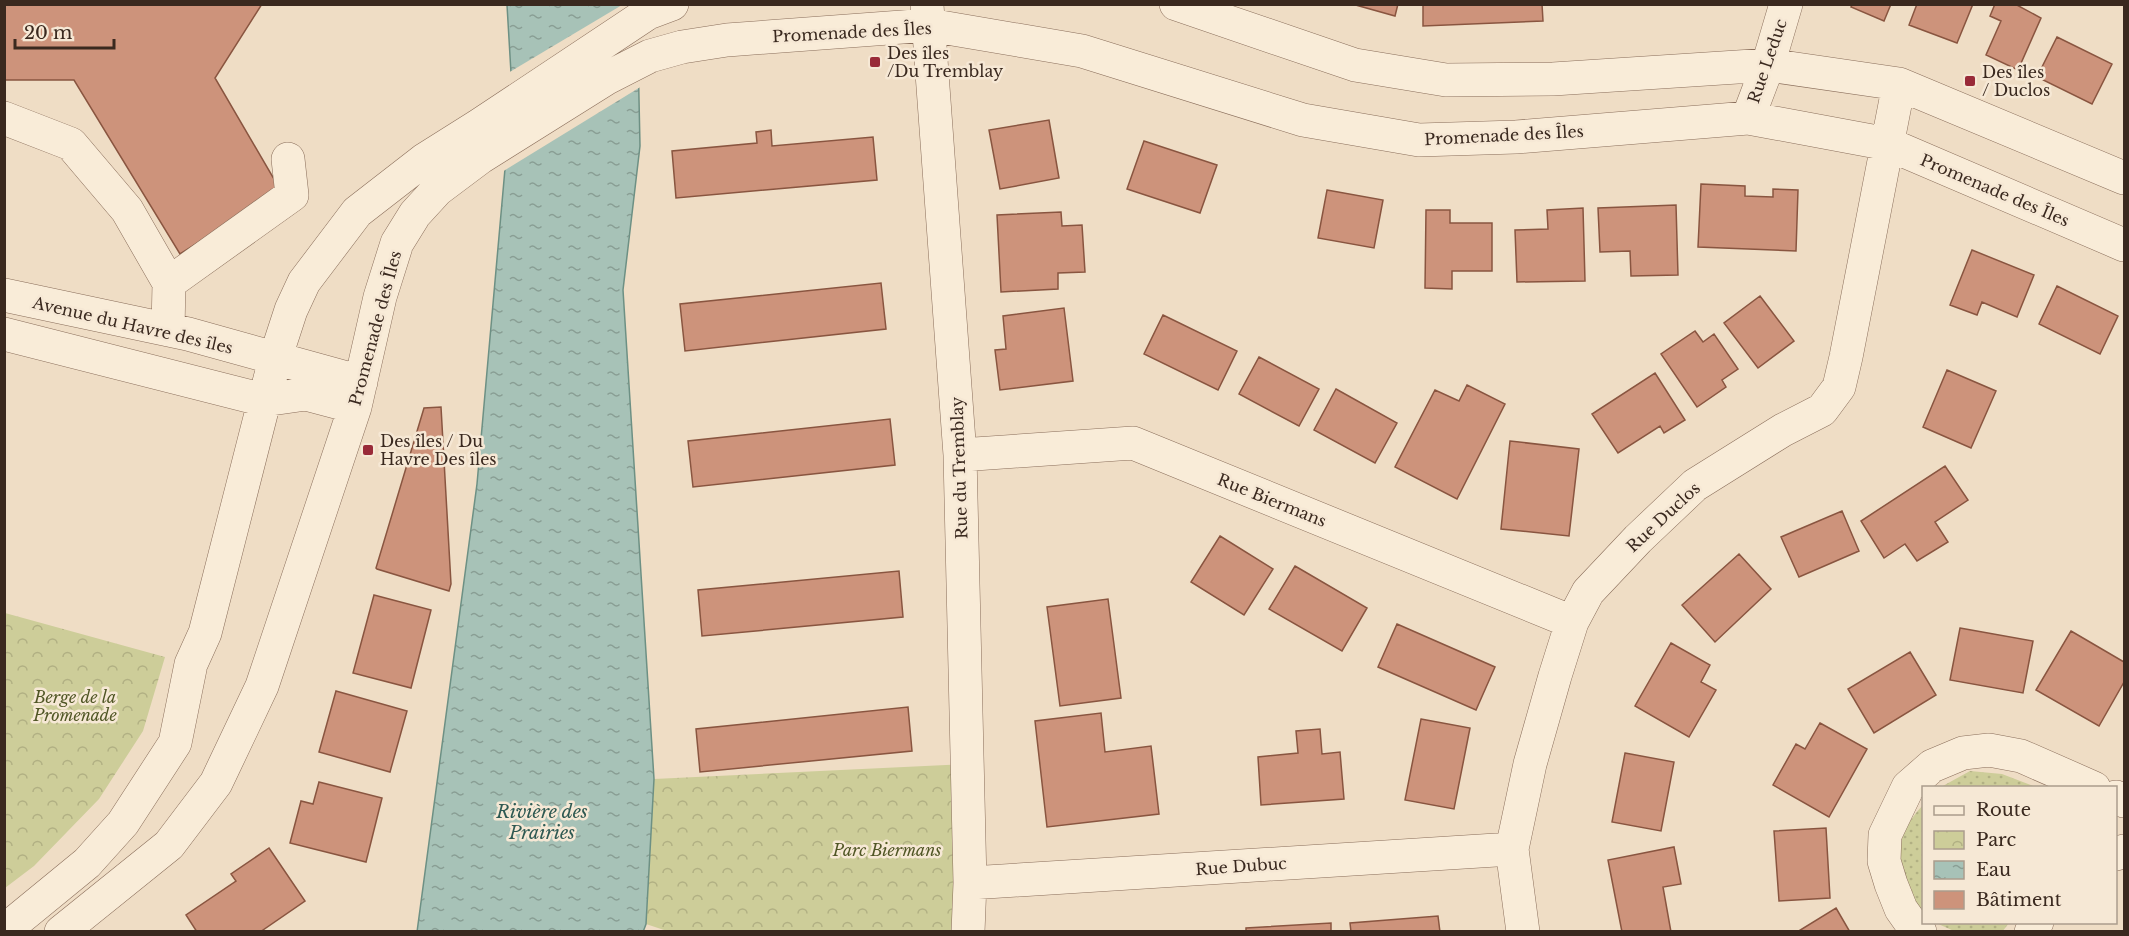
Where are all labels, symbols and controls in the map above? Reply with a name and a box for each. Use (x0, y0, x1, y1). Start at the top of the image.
scale bar (15, 12, 114, 50)
street label: Rue Leduc (1743, 16, 1791, 106)
street label: Promenade des Îles (772, 18, 932, 46)
text: 20 m (24, 22, 72, 44)
place label: Des îles /Du Tremblay (887, 43, 1004, 81)
marker: Des îles /Du Tremblay (868, 55, 882, 69)
place label: Des îles / Duclos (1982, 62, 2050, 100)
marker: Des îles / Duclos (1963, 74, 1977, 88)
street label: Promenade des Îles (1424, 121, 1584, 149)
street label: Promenade des Îles (1918, 150, 2072, 230)
street label: Promenade des Îles (345, 248, 405, 408)
street label: Avenue du Havre des îles (30, 292, 235, 358)
street label: Rue du Tremblay (946, 396, 971, 540)
place label: Des îles / Du Havre Des îles (380, 431, 497, 469)
marker: Des îles / Du Havre Des îles (361, 443, 375, 457)
street label: Rue Biermans (1215, 469, 1329, 531)
street label: Rue Duclos (1622, 478, 1704, 556)
park label: Berge de la Promenade (32, 687, 117, 725)
legend (1922, 786, 2117, 924)
text: Route (1976, 799, 2031, 821)
water label: Rivière des Prairies (495, 801, 588, 844)
text: Parc (1976, 829, 2017, 851)
park label: Parc Biermans (832, 840, 941, 860)
street label: Rue Dubuc (1195, 853, 1288, 879)
text: Eau (1976, 859, 2011, 881)
text: Bâtiment (1976, 889, 2062, 911)

